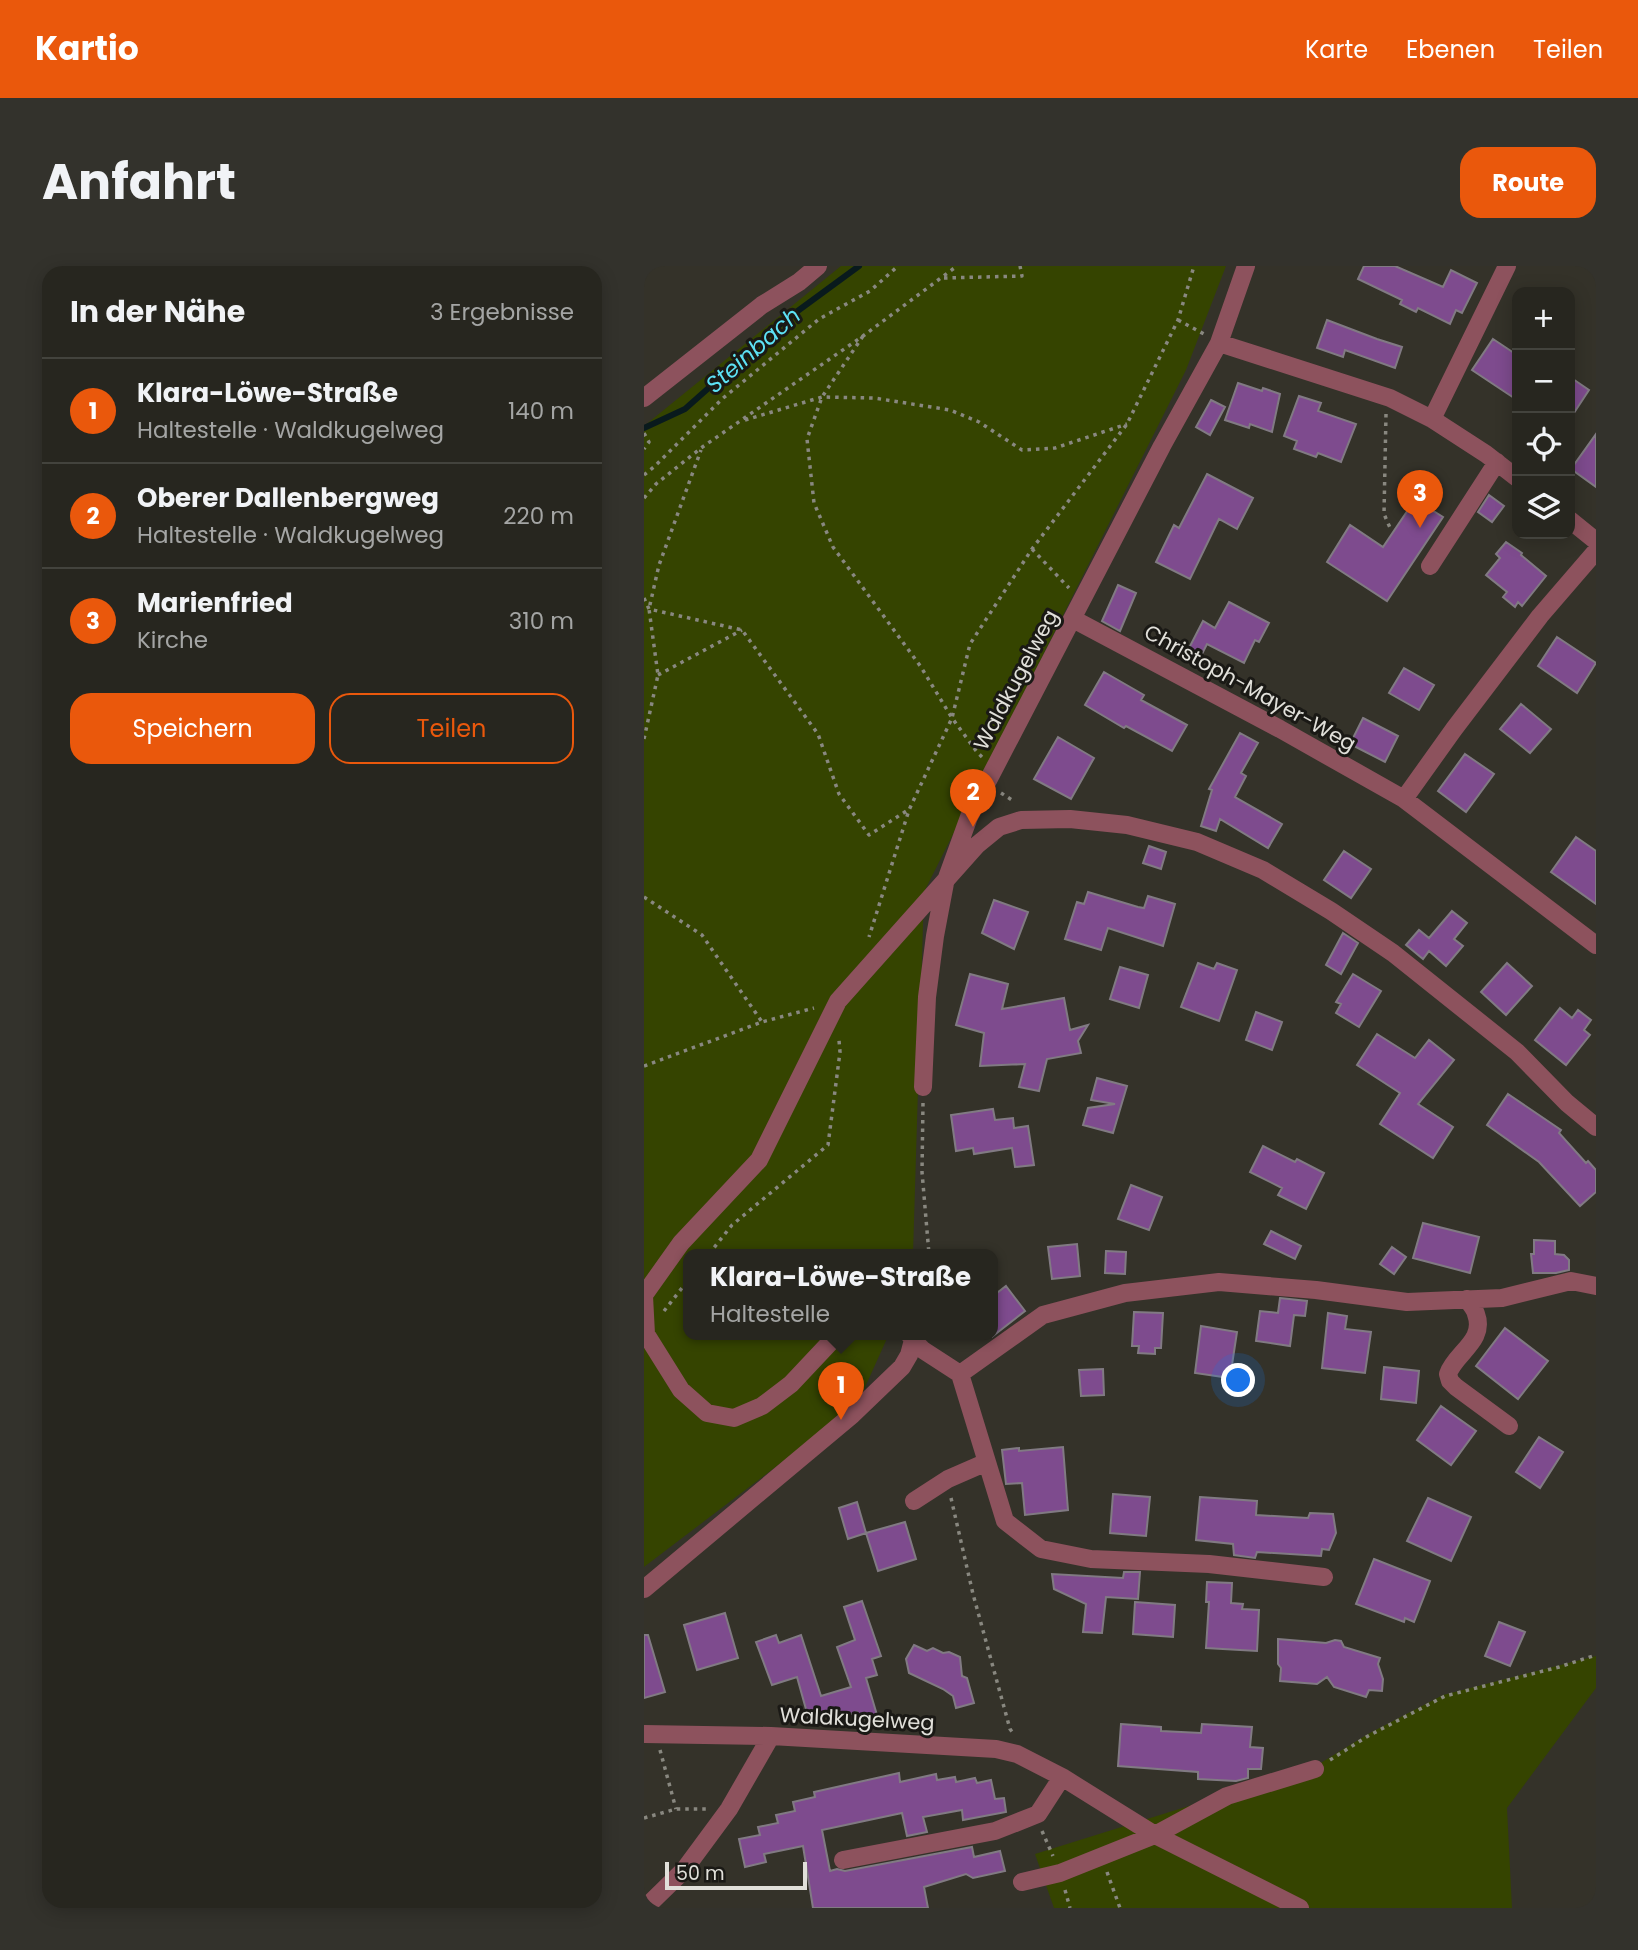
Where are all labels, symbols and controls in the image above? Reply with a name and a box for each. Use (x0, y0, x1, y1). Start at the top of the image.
text: Kartio (35, 25, 139, 72)
text: Karte (1305, 33, 1368, 66)
text: Ebenen (1406, 33, 1495, 66)
text: Teilen (1533, 33, 1603, 66)
button: Route (1460, 147, 1596, 218)
text: Anfahrt (42, 148, 236, 216)
map controls (1512, 287, 1575, 539)
button: + (1512, 287, 1575, 350)
text: In der Nähe (70, 290, 245, 333)
text: 3 Ergebnisse (430, 296, 574, 328)
water label: Steinbach (699, 300, 807, 400)
button: − (1512, 350, 1575, 413)
text: Klara-Löwe-Straße (137, 375, 398, 411)
text: 1 (89, 395, 97, 427)
text: 140 m (508, 395, 574, 427)
button: locate (1512, 413, 1575, 476)
text: Haltestelle · Waldkugelweg (137, 414, 444, 446)
pin: 3 (1397, 470, 1443, 528)
button: layers (1512, 476, 1575, 539)
text: Oberer Dallenbergweg (137, 480, 439, 516)
text: 2 (86, 500, 100, 532)
text: 220 m (503, 500, 574, 532)
text: Haltestelle · Waldkugelweg (137, 519, 444, 551)
text: Marienfried (137, 585, 293, 621)
street label: Waldkugelweg (966, 604, 1065, 755)
text: 3 (86, 605, 100, 637)
text: 310 m (509, 605, 574, 637)
street label: Christoph-Mayer-Weg (1139, 617, 1361, 758)
text: Kirche (137, 624, 208, 656)
button: Speichern (70, 693, 315, 764)
button: Teilen (329, 693, 574, 764)
pin: 2 (950, 769, 996, 827)
popup (683, 1249, 998, 1340)
text: Klara-Löwe-Straße (710, 1259, 971, 1295)
text: Haltestelle (710, 1298, 830, 1330)
pin: 1 (818, 1362, 864, 1420)
your location (1221, 1363, 1255, 1397)
street label: Waldkugelweg (779, 1700, 935, 1737)
scale bar (665, 1859, 807, 1891)
text: 50 m (676, 1860, 725, 1887)

